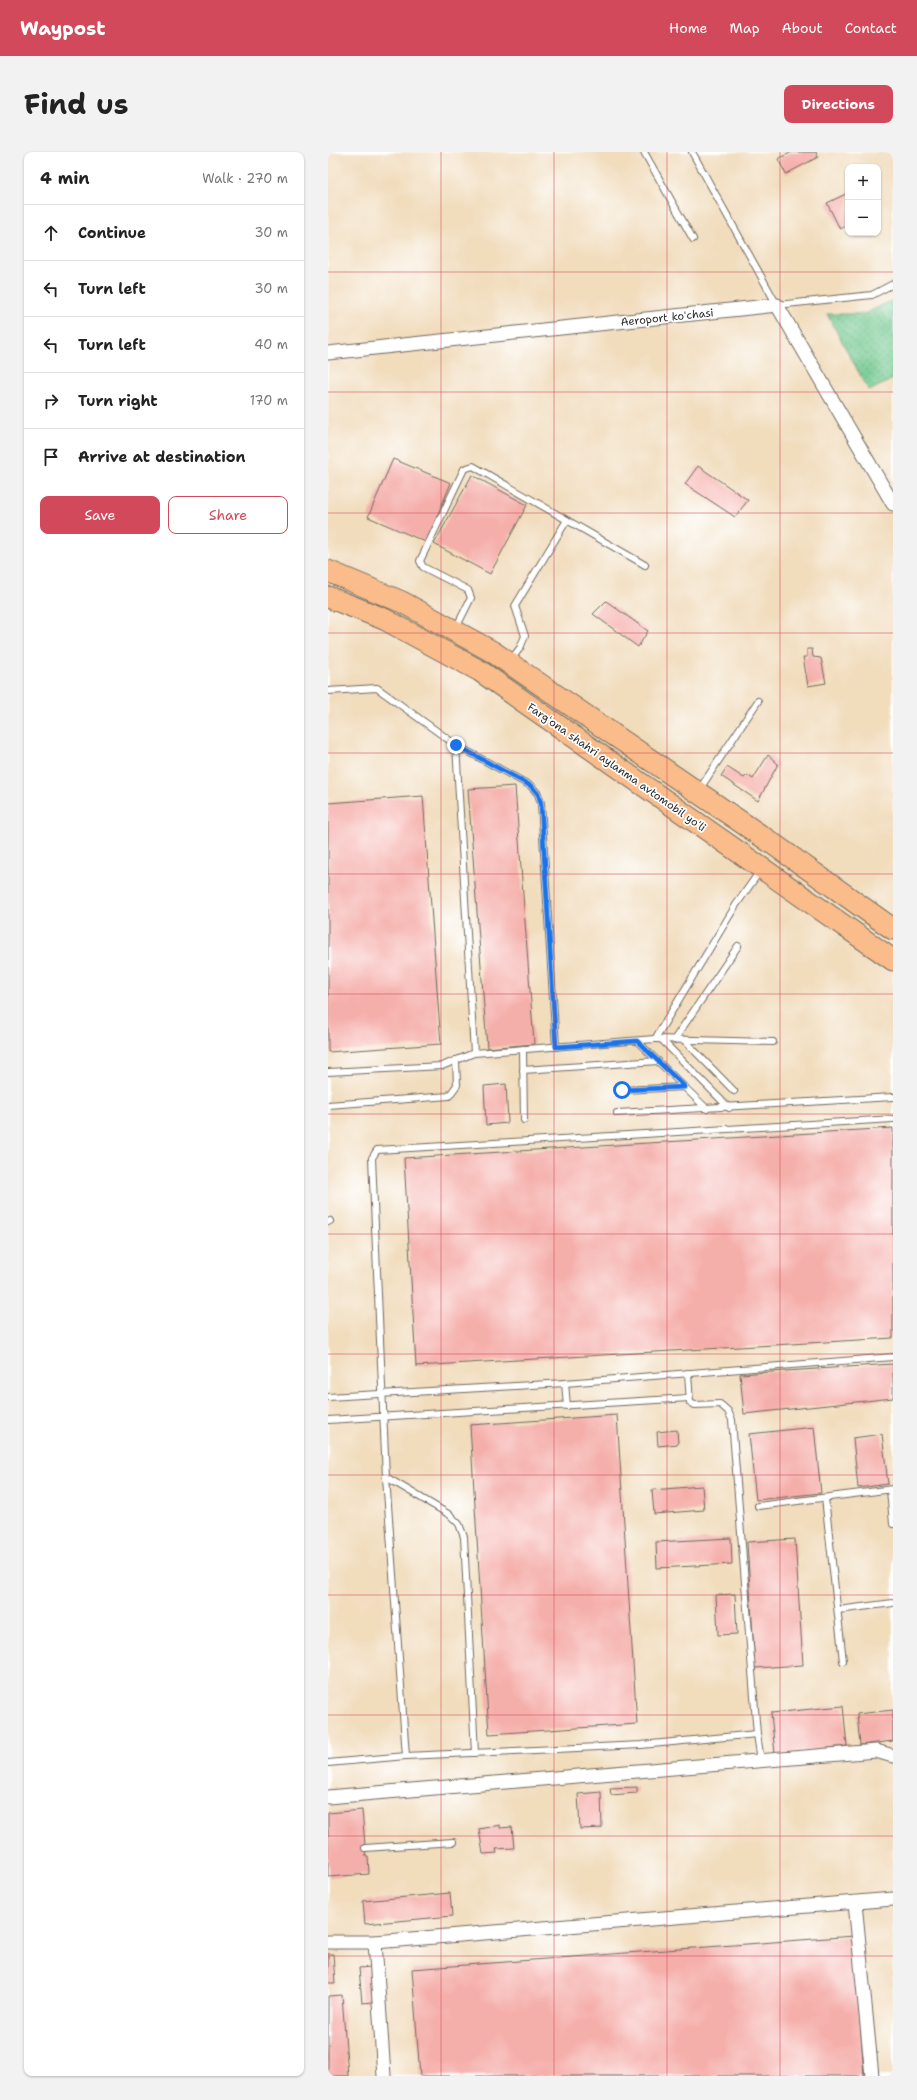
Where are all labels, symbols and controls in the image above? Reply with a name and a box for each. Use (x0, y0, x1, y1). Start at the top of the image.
text: Waypost (20, 16, 105, 41)
text: Home (669, 19, 708, 37)
text: Map (730, 19, 760, 37)
text: About (782, 19, 823, 37)
text: Contact (845, 19, 897, 37)
text: Find us (24, 85, 129, 123)
button: Directions (784, 85, 893, 123)
map controls (845, 164, 881, 236)
button: + (845, 164, 881, 200)
text: 4 min (40, 167, 90, 189)
text: Walk · 270 m (202, 170, 288, 187)
button: − (845, 200, 881, 236)
icon: ahead (40, 222, 62, 244)
text: Continue (78, 223, 146, 243)
text: 30 m (254, 224, 288, 241)
icon: left (40, 278, 62, 300)
text: Turn left (78, 279, 146, 299)
text: 30 m (254, 280, 288, 297)
street label: Aeroport koʻchasi (620, 305, 714, 330)
icon: left (40, 334, 62, 356)
text: Turn left (78, 335, 146, 355)
text: 40 m (254, 336, 288, 353)
icon: right (40, 390, 62, 412)
text: Turn right (78, 391, 158, 411)
text: 170 m (250, 392, 288, 409)
icon: arrive (40, 446, 62, 468)
text: Arrive at destination (78, 447, 246, 467)
button: Save (40, 496, 160, 534)
button: Share (168, 496, 288, 534)
street label: Fargʻona shahri aylanma avtomobil yoʻli (524, 700, 709, 835)
route end (447, 736, 465, 754)
route start (613, 1081, 631, 1099)

